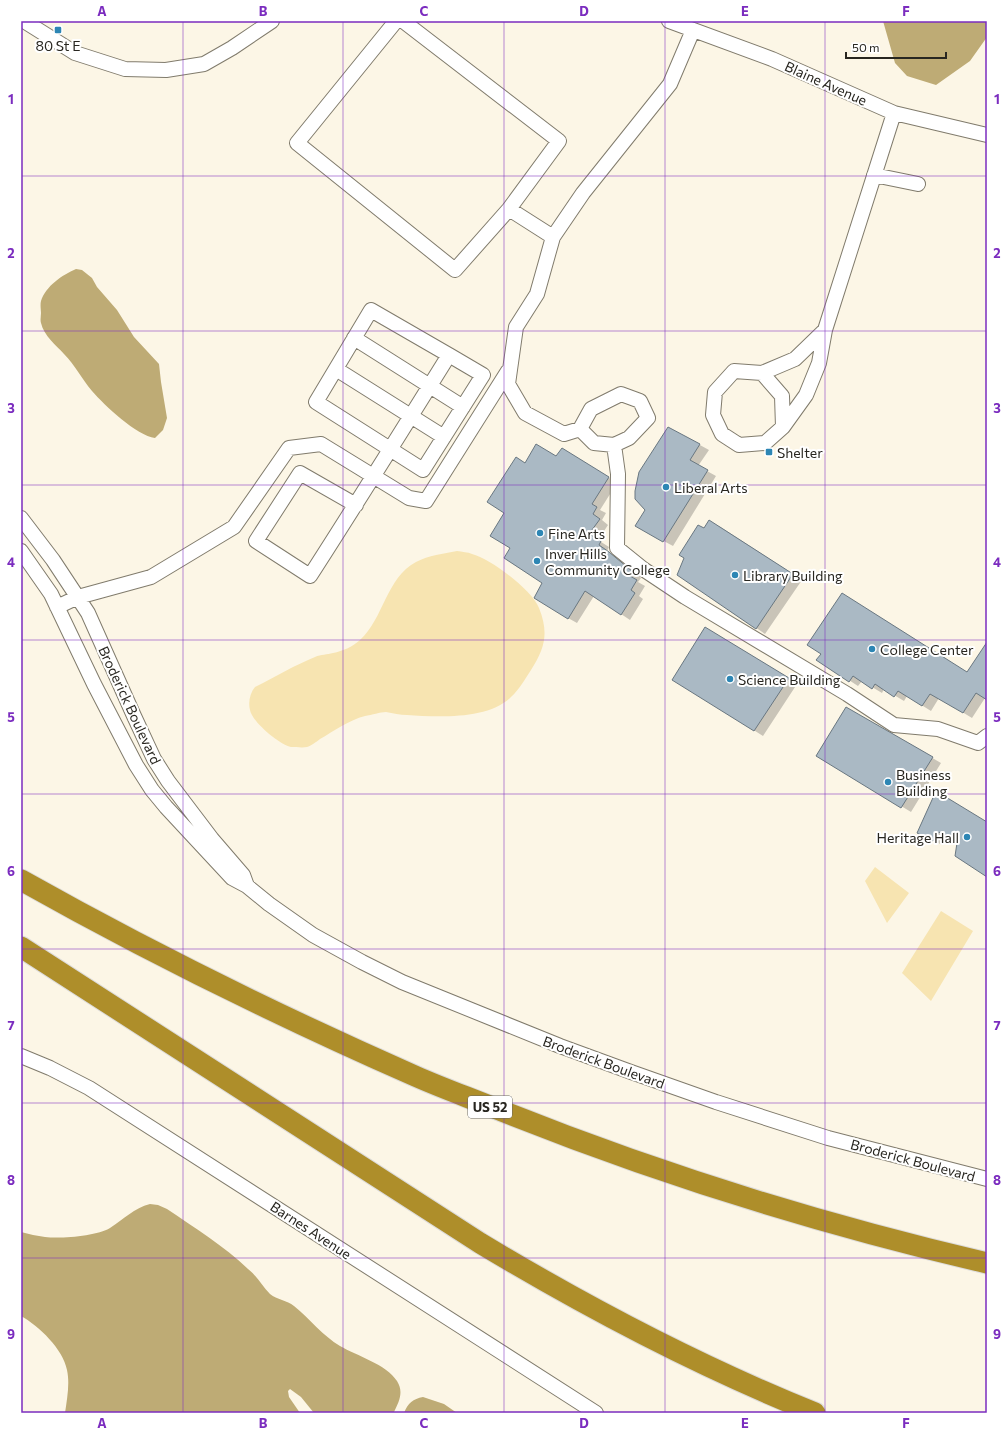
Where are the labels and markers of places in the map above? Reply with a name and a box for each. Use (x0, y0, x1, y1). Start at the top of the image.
marker: 80 St E (53, 25, 63, 35)
place label: 80 St E (35, 37, 81, 54)
place label: Shelter (777, 444, 823, 461)
marker: Shelter (764, 447, 774, 457)
place label: Liberal Arts (674, 479, 748, 496)
marker: Liberal Arts (661, 482, 671, 492)
place label: Fine Arts (548, 525, 605, 542)
marker: Fine Arts (535, 528, 545, 538)
place label: Inver Hills Community College (545, 545, 670, 578)
marker: Inver Hills Community College (532, 556, 542, 566)
place label: Library Building (743, 567, 843, 584)
marker: Library Building (730, 570, 740, 580)
place label: College Center (880, 641, 974, 658)
marker: College Center (867, 644, 877, 654)
place label: Science Building (738, 671, 841, 688)
marker: Science Building (725, 674, 735, 684)
place label: Business Building (896, 766, 951, 799)
marker: Business Building (883, 777, 893, 787)
place label: Heritage Hall (876, 829, 959, 846)
marker: Heritage Hall (962, 832, 972, 842)

